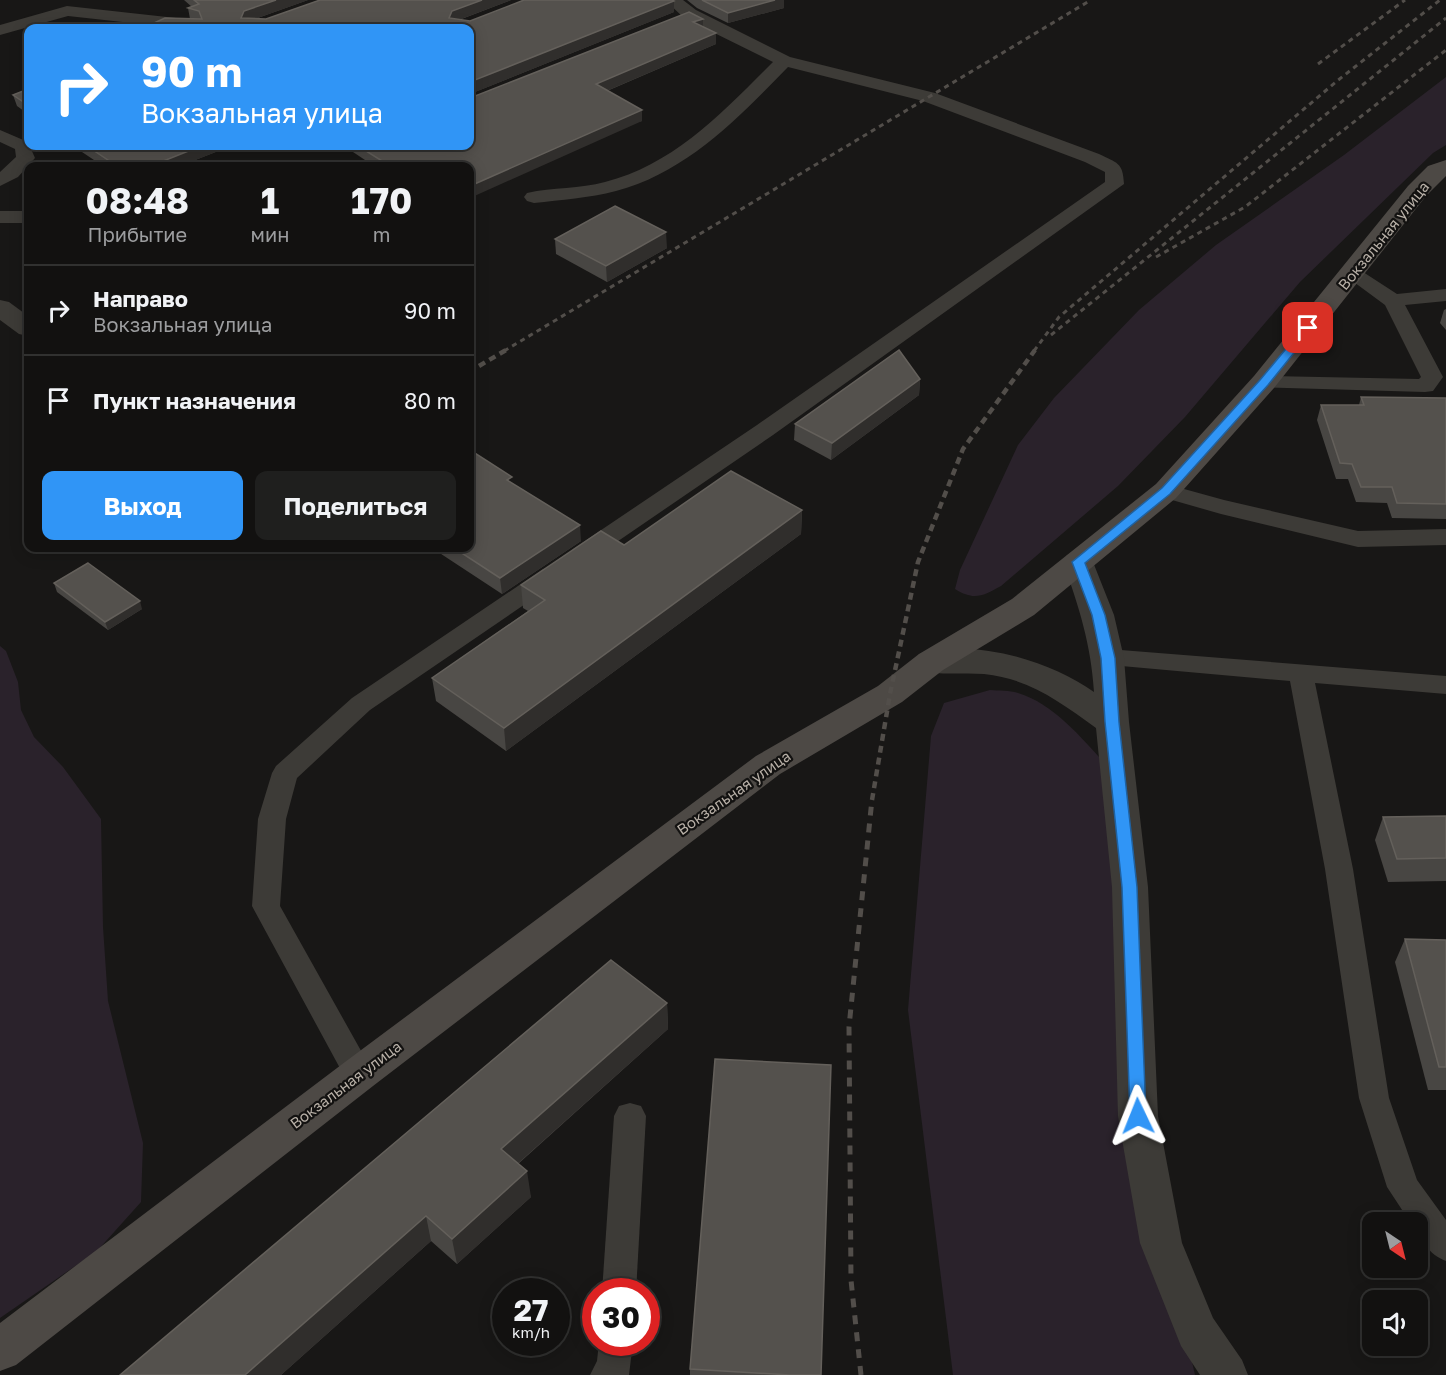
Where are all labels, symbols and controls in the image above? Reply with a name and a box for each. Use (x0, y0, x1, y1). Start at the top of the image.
text: 90 m (141, 46, 242, 96)
icon: right (42, 48, 120, 126)
text: Вокзальная улица (141, 97, 383, 129)
street label: Вокзальная улица (1334, 177, 1433, 293)
text: 08:48 (86, 179, 189, 222)
text: 1 (261, 179, 279, 222)
text: 170 (351, 179, 412, 222)
text: Прибытие (87, 222, 187, 246)
text: мин (251, 222, 289, 246)
text: m (373, 222, 391, 246)
text: Направо (93, 285, 188, 312)
icon: right (42, 294, 75, 327)
text: 90 m (404, 297, 456, 324)
pin (1282, 302, 1333, 353)
icon: arrive (1291, 311, 1324, 344)
text: Вокзальная улица (93, 312, 272, 336)
icon: arrive (42, 384, 75, 417)
text: Пункт назначения (93, 387, 296, 414)
text: 80 m (404, 387, 456, 414)
button: Выход (42, 471, 243, 540)
button: Поделиться (255, 471, 456, 540)
street label: Вокзальная улица (673, 746, 794, 838)
street label: Вокзальная улица (286, 1037, 404, 1132)
position arrow (1106, 1084, 1170, 1148)
north arrow (1362, 1212, 1428, 1278)
map controls (1362, 1212, 1428, 1356)
speed limit sign: 30 (582, 1278, 660, 1356)
button: sound (1362, 1290, 1428, 1356)
text: 27 (514, 1292, 548, 1328)
text: km/h (512, 1323, 550, 1341)

